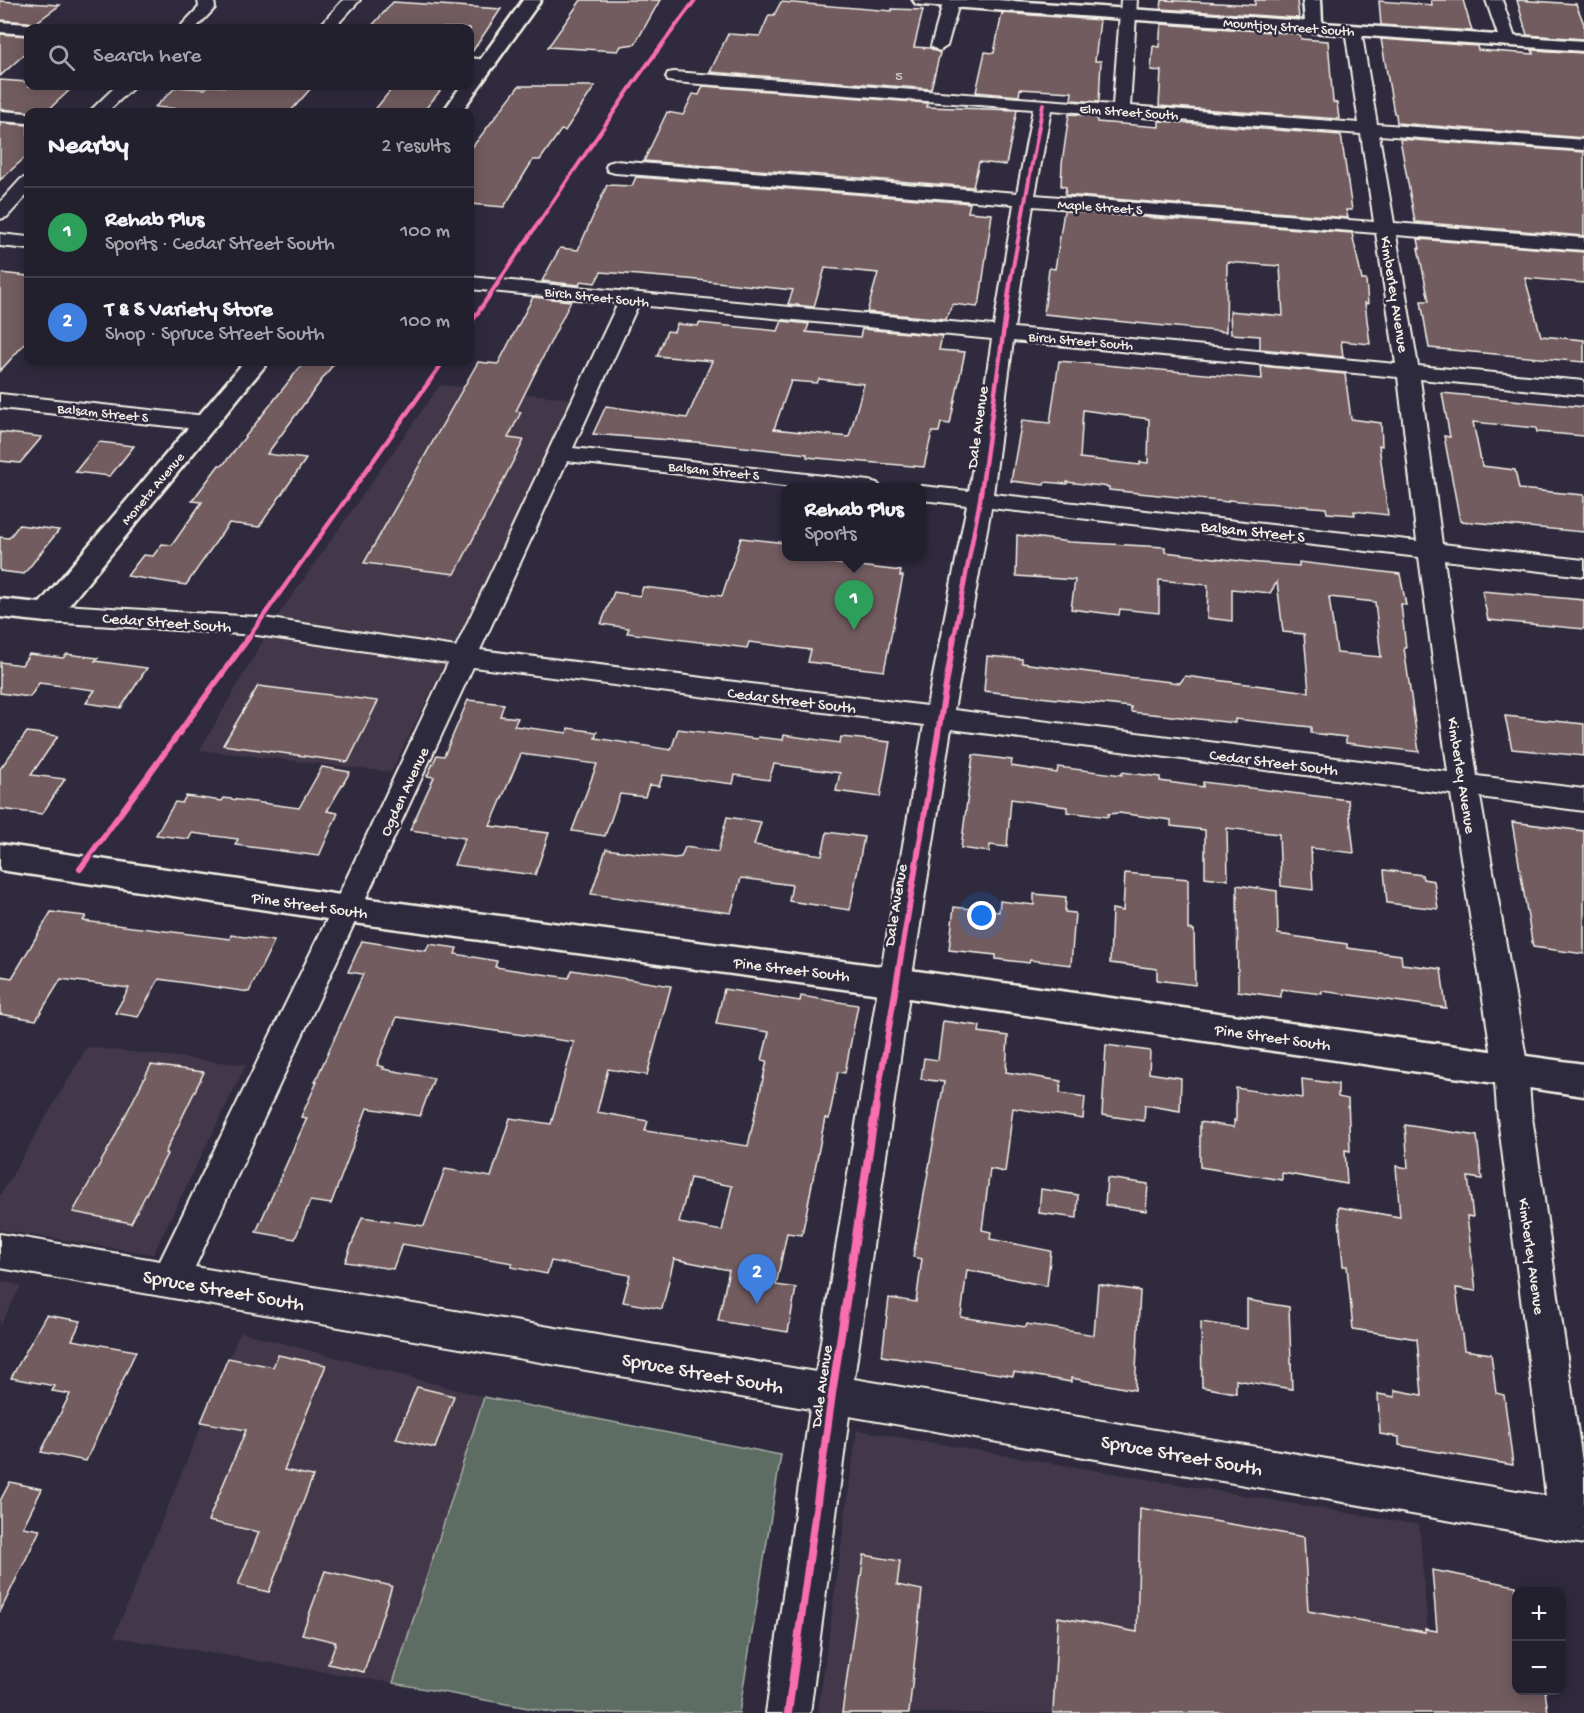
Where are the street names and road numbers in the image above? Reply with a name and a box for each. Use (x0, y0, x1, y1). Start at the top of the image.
street label: Mountjoy Street South (1223, 15, 1356, 42)
street label: Elm Street South (1079, 102, 1179, 125)
street label: Maple Street S (1057, 197, 1143, 220)
street label: Kimberley Avenue (1374, 235, 1411, 355)
street label: Birch Street South (543, 284, 650, 312)
street label: Birch Street South (1027, 329, 1134, 356)
street label: Dale Avenue (964, 384, 995, 471)
street label: Balsam Street S (55, 401, 150, 428)
street label: Moneta Avenue (119, 449, 190, 529)
street label: Balsam Street S (666, 459, 761, 486)
street label: Balsam Street S (1199, 518, 1306, 548)
street label: Cedar Street South (102, 610, 232, 639)
street label: Cedar Street South (726, 685, 857, 720)
street label: Kimberley Avenue (1441, 716, 1478, 836)
street label: Ogden Avenue (377, 744, 435, 840)
street label: Cedar Street South (1208, 747, 1339, 782)
street label: Dale Avenue (881, 862, 913, 949)
street label: Pine Street South (249, 890, 369, 925)
street label: Pine Street South (731, 955, 851, 988)
street label: Pine Street South (1212, 1022, 1332, 1057)
street label: Kimberley Avenue (1512, 1197, 1547, 1317)
street label: Spruce Street South (141, 1267, 306, 1318)
street label: Dale Avenue (808, 1343, 839, 1430)
street label: Spruce Street South (620, 1350, 785, 1401)
street label: Spruce Street South (1099, 1432, 1264, 1483)

